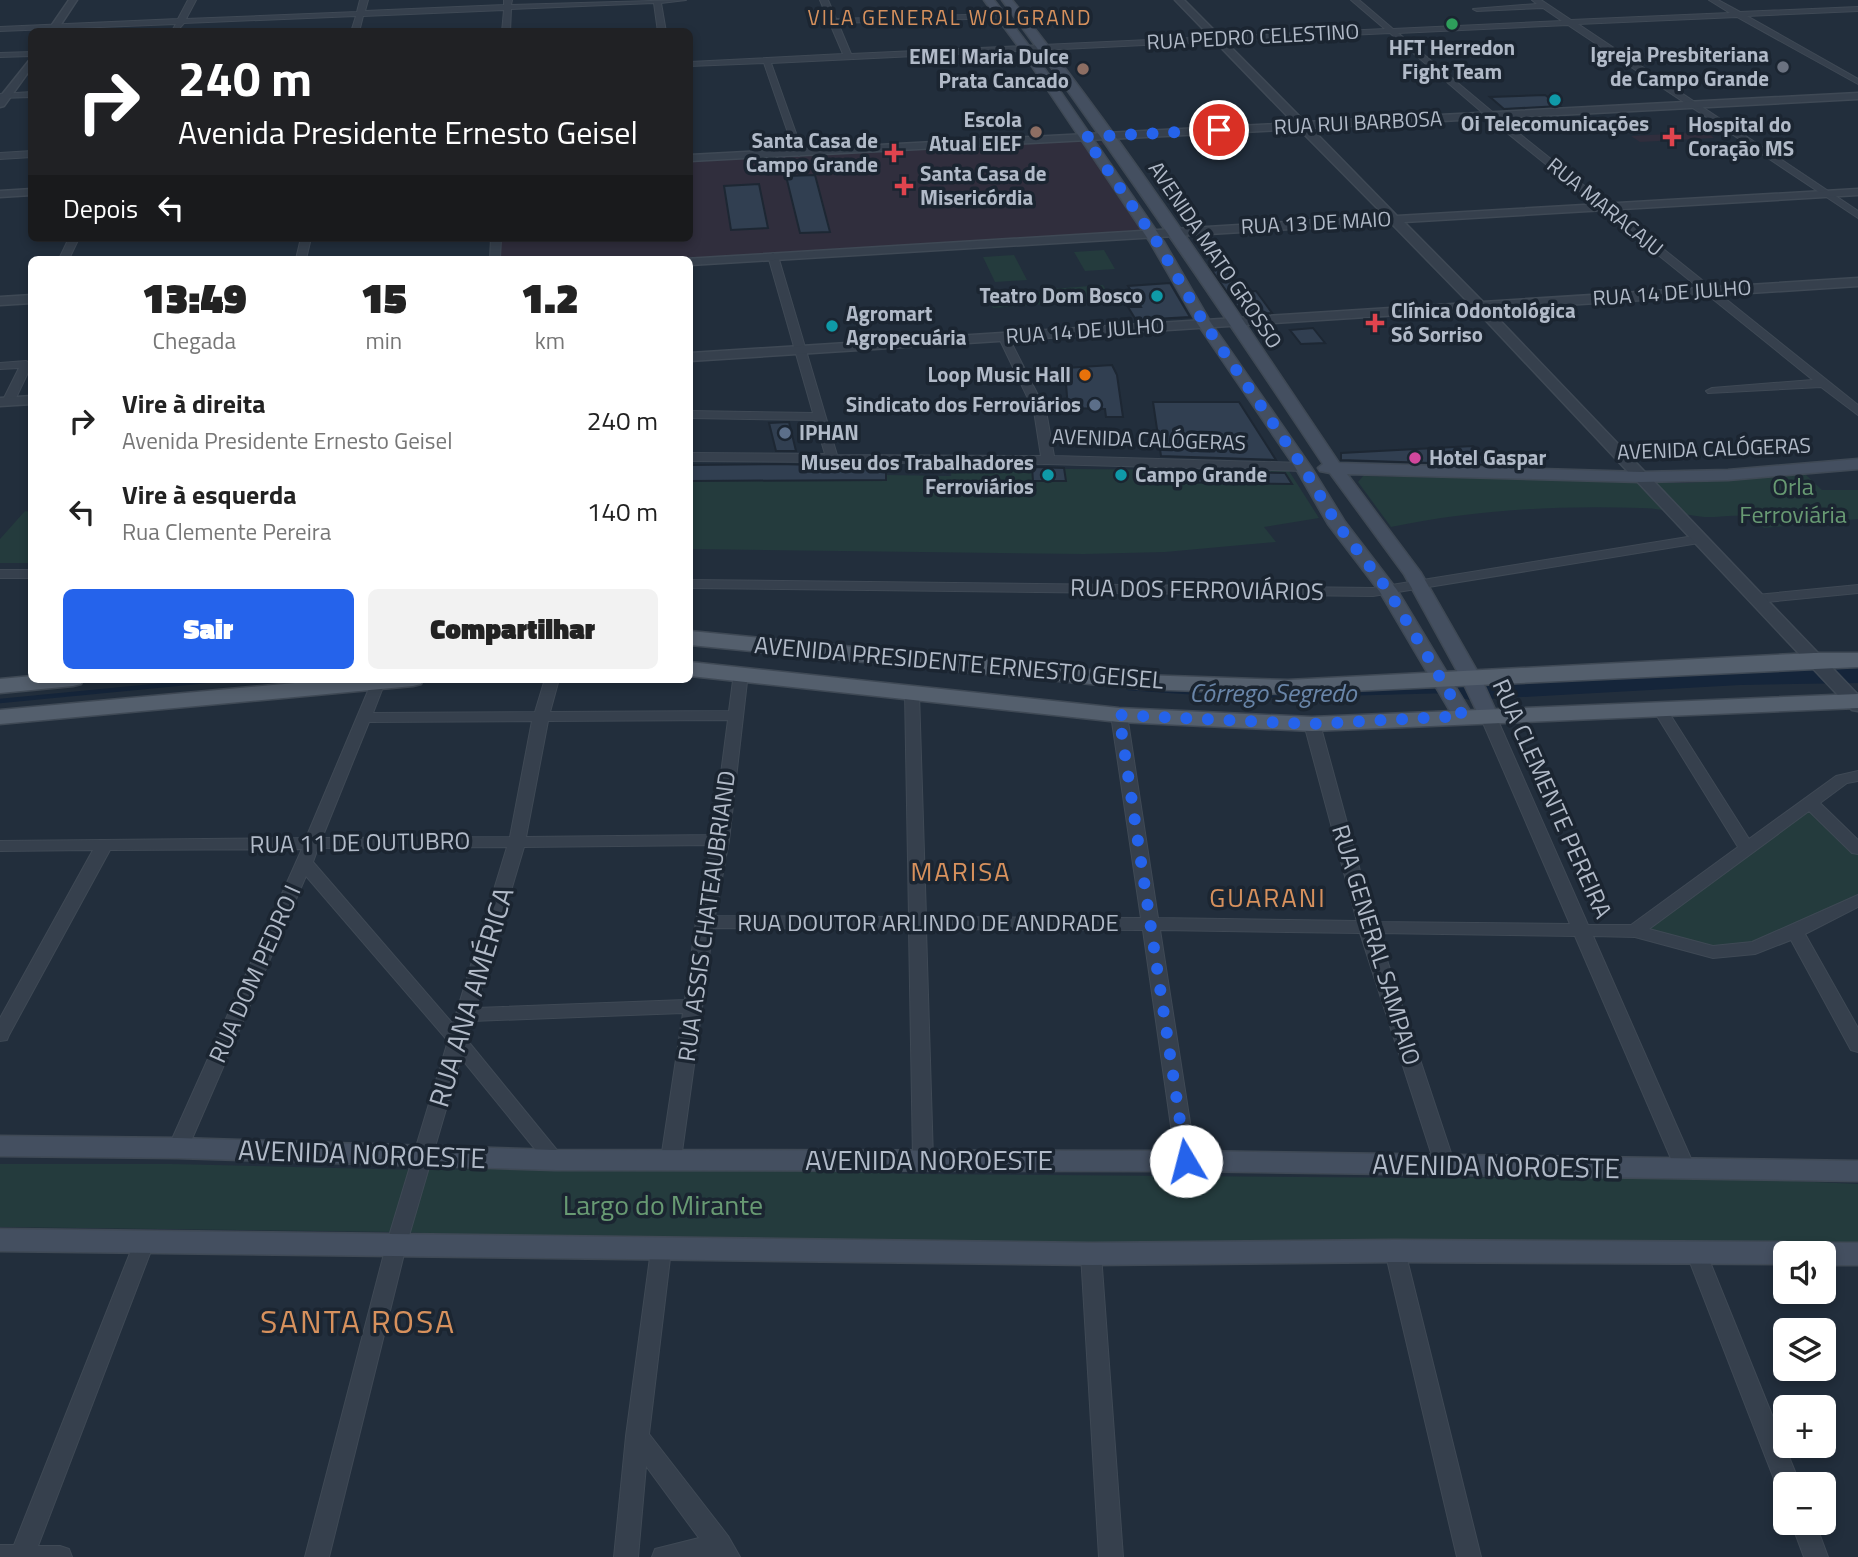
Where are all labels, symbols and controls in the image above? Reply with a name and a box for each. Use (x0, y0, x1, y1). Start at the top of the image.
district label: VILA GENERAL WOLGRAND (807, 1, 1093, 33)
street label: RUA PEDRO CELESTINO (1146, 14, 1360, 58)
marker: HFT Herredon Fight Team (1444, 16, 1460, 32)
place label: HFT Herredon Fight Team (1389, 31, 1515, 87)
place label: Igreja Presbiteriana de Campo Grande (1590, 38, 1769, 94)
text: 240 m (178, 40, 312, 115)
place label: EMEI Maria Dulce Prata Cancado (909, 40, 1069, 96)
icon: right (63, 56, 154, 147)
marker: Igreja Presbiteriana de Campo Grande (1775, 59, 1791, 75)
marker: EMEI Maria Dulce Prata Cancado (1075, 61, 1091, 77)
marker: Oi Telecomunicações (1547, 92, 1563, 108)
pin (1189, 100, 1249, 160)
street label: RUA RUI BARBOSA (1273, 102, 1443, 142)
place label: Escola Atual EIEF (929, 103, 1022, 159)
place label: Oi Telecomunicações (1461, 107, 1649, 139)
text: Avenida Presidente Ernesto Geisel (178, 108, 638, 156)
place label: Hospital do Coração MS (1688, 108, 1794, 164)
icon: arrive (1200, 111, 1238, 149)
place label: Santa Casa de Campo Grande (746, 124, 878, 180)
marker: Escola Atual EIEF (1028, 124, 1044, 140)
marker: Hospital do Coração MS (1662, 127, 1682, 147)
marker: Santa Casa de Campo Grande (884, 143, 904, 163)
street label: RUA MARACAJU (1540, 149, 1671, 263)
street label: AVENIDA MATO GROSSO (1141, 154, 1291, 355)
place label: Santa Casa de Misericórdia (920, 157, 1046, 213)
marker: Santa Casa de Misericórdia (894, 176, 914, 196)
text: Depois (63, 189, 138, 228)
icon: left (152, 189, 190, 227)
street label: RUA 13 DE MAIO (1240, 202, 1392, 242)
text: 13:49 (142, 265, 247, 329)
text: 15 (361, 265, 407, 329)
text: 1.2 (521, 265, 579, 329)
street label: RUA 14 DE JULHO (1591, 270, 1752, 314)
place label: Teatro Dom Bosco (980, 279, 1143, 311)
marker: Teatro Dom Bosco (1149, 288, 1165, 304)
place label: Clínica Odontológica Só Sorriso (1391, 294, 1576, 350)
place label: Agromart Agropecuária (846, 297, 967, 353)
street label: RUA 14 DE JULHO (1004, 308, 1165, 352)
marker: Clínica Odontológica Só Sorriso (1365, 313, 1385, 333)
marker: Agromart Agropecuária (824, 318, 840, 334)
text: Chegada (153, 323, 236, 358)
text: min (365, 323, 402, 358)
text: km (535, 323, 565, 358)
place label: Loop Music Hall (927, 358, 1071, 390)
marker: Loop Music Hall (1077, 367, 1093, 383)
text: Vire à direita (122, 384, 265, 423)
place label: Sindicato dos Ferroviários (846, 388, 1081, 420)
marker: Sindicato dos Ferroviários (1087, 397, 1103, 413)
text: 240 m (587, 401, 658, 440)
icon: right (63, 402, 101, 440)
place label: IPHAN (799, 416, 859, 448)
street label: AVENIDA CALÓGERAS (1052, 420, 1247, 458)
text: Avenida Presidente Ernesto Geisel (122, 423, 453, 458)
marker: IPHAN (777, 425, 793, 441)
street label: AVENIDA CALÓGERAS (1616, 429, 1811, 467)
place label: Hotel Gaspar (1429, 441, 1547, 473)
place label: Museu dos Trabalhadores Ferroviários (800, 446, 1034, 502)
marker: Hotel Gaspar (1407, 450, 1423, 466)
place label: Campo Grande (1135, 458, 1267, 490)
marker: Museu dos Trabalhadores Ferroviários (1040, 467, 1056, 483)
marker: Campo Grande (1113, 467, 1129, 483)
park label: Orla Ferroviária (1739, 468, 1847, 532)
text: Vire à esquerda (122, 475, 297, 514)
text: 140 m (587, 492, 658, 531)
icon: left (63, 493, 101, 531)
text: Rua Clemente Pereira (122, 514, 331, 549)
street label: RUA DOS FERROVIÁRIOS (1070, 569, 1324, 609)
button: Sair (63, 589, 354, 669)
button: Compartilhar (368, 589, 658, 669)
street label: AVENIDA PRESIDENTE ERNESTO GEISEL (753, 626, 1166, 698)
water label: Córrego Segredo (1189, 673, 1358, 712)
street label: RUA CLEMENTE PEREIRA (1484, 673, 1622, 924)
street label: RUA ASSIS CHATEAUBRIAND (668, 768, 744, 1064)
street label: RUA GENERAL SAMPAIO (1323, 820, 1431, 1069)
street label: RUA 11 DE OUTUBRO (249, 822, 471, 862)
district label: MARISA (910, 852, 1012, 891)
district label: GUARANI (1209, 878, 1327, 917)
street label: RUA DOM PEDRO I (199, 879, 309, 1068)
street label: RUA ANA AMÉRICA (417, 881, 525, 1112)
street label: RUA DOUTOR ARLINDO DE ANDRADE (737, 904, 1119, 940)
position arrow (1149, 1124, 1223, 1198)
street label: AVENIDA NOROESTE (237, 1128, 487, 1179)
street label: AVENIDA NOROESTE (805, 1138, 1053, 1181)
street label: AVENIDA NOROESTE (1372, 1142, 1620, 1189)
park label: Largo do Mirante (563, 1183, 763, 1226)
map controls (1773, 1241, 1836, 1535)
button: sound (1773, 1241, 1836, 1304)
district label: SANTA ROSA (260, 1297, 456, 1345)
button: layers (1773, 1318, 1836, 1381)
button: + (1773, 1395, 1836, 1458)
button: − (1773, 1472, 1836, 1535)

